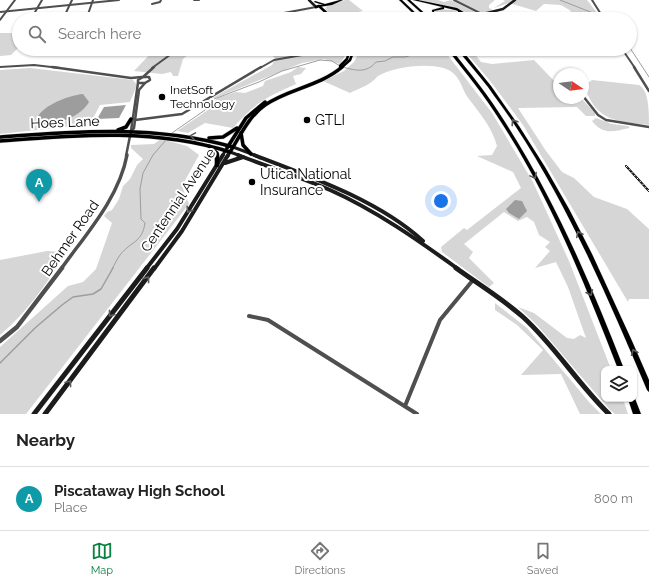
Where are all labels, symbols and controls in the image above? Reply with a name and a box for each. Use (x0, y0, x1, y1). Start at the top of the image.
search box (12, 12, 637, 56)
icon: search (26, 23, 48, 45)
text: Search here (58, 25, 141, 43)
north arrow (553, 68, 589, 104)
place label: InetSoft Technology (170, 83, 236, 111)
marker: InetSoft Technology (157, 92, 167, 102)
place label: GTLI (315, 112, 345, 128)
street label: Hoes Lane (30, 113, 100, 131)
marker: GTLI (302, 115, 312, 125)
one-way arrow (512, 119, 519, 126)
one-way arrow (190, 132, 196, 141)
street label: Centennial Avenue (137, 145, 219, 255)
place label: Utica National Insurance (260, 166, 351, 198)
pin: A (26, 169, 52, 202)
one-way arrow (529, 172, 536, 179)
marker: Utica National Insurance (247, 177, 257, 187)
your location (431, 191, 451, 211)
street label: Behmer Road (38, 197, 102, 279)
one-way arrow (187, 206, 194, 213)
one-way arrow (576, 231, 584, 239)
one-way arrow (142, 276, 150, 283)
one-way arrow (585, 289, 593, 297)
one-way arrow (109, 310, 116, 317)
one-way arrow (631, 349, 639, 357)
map controls (601, 366, 637, 402)
button: layers (601, 366, 637, 402)
one-way arrow (64, 380, 71, 387)
text: Nearby (16, 430, 75, 450)
text: Piscataway High School (54, 482, 225, 500)
text: A (25, 491, 33, 506)
text: 800 m (594, 491, 633, 506)
text: Place (54, 500, 87, 515)
tab: Map (91, 540, 113, 577)
tab: Directions (295, 540, 345, 577)
tab: Saved (527, 540, 558, 577)

